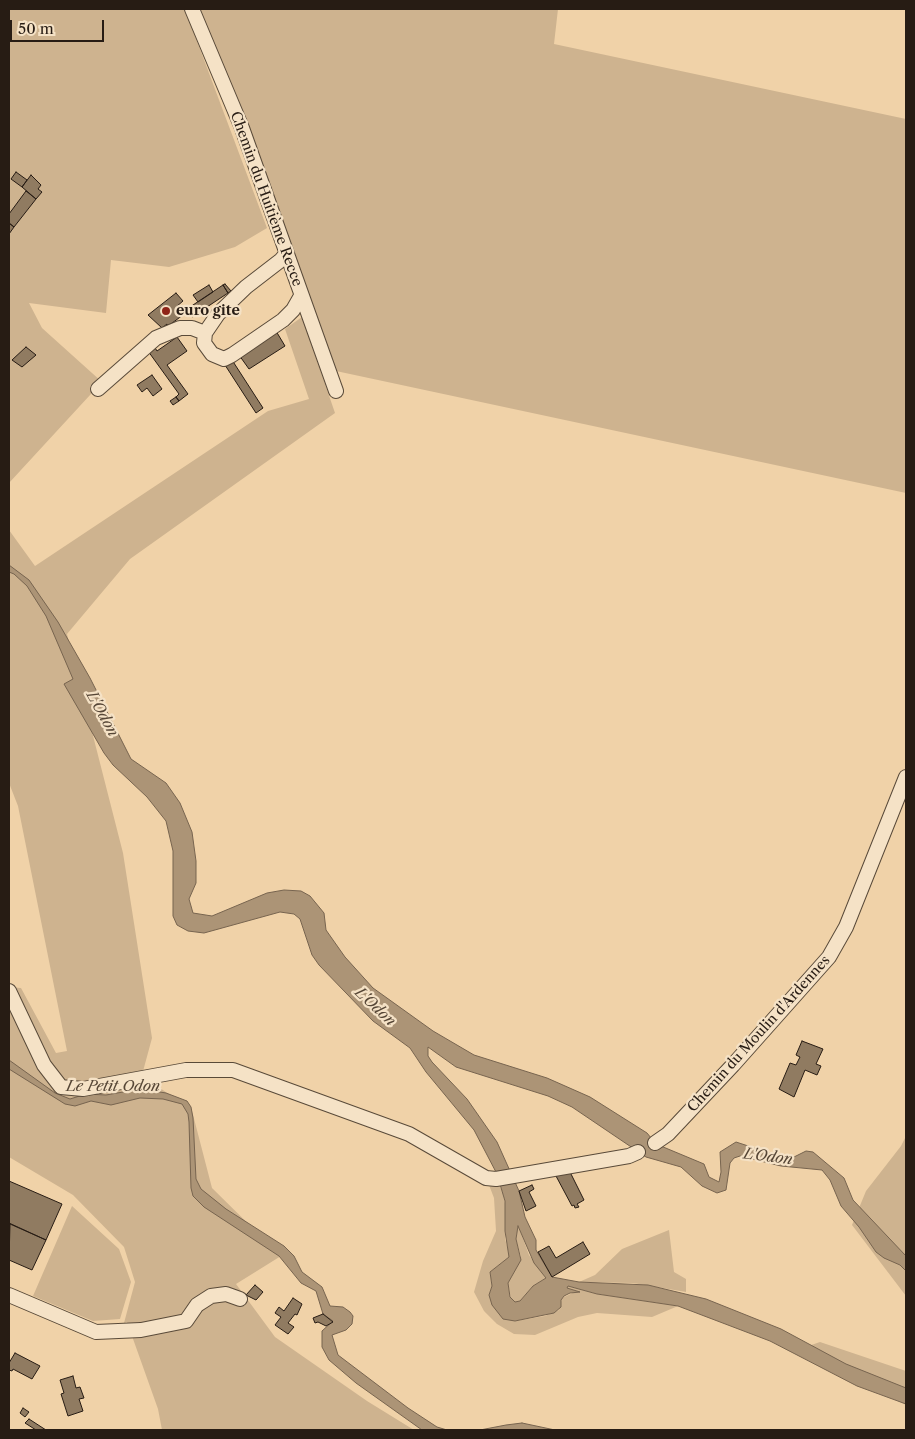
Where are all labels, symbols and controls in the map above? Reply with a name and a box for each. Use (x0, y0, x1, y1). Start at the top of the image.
scale bar (12, 10, 106, 42)
text: 50 m (18, 19, 54, 38)
street label: Chemin du Huitième Recce (226, 109, 306, 289)
place label: euro gite (176, 303, 240, 319)
marker: euro gite (160, 305, 172, 317)
water label: L'Odon (82, 688, 122, 740)
street label: Chemin du Moulin d'Ardennes (684, 952, 834, 1116)
water label: L'Odon (351, 984, 399, 1030)
water label: Le Petit Odon (66, 1078, 160, 1096)
water label: L'Odon (743, 1145, 793, 1169)

